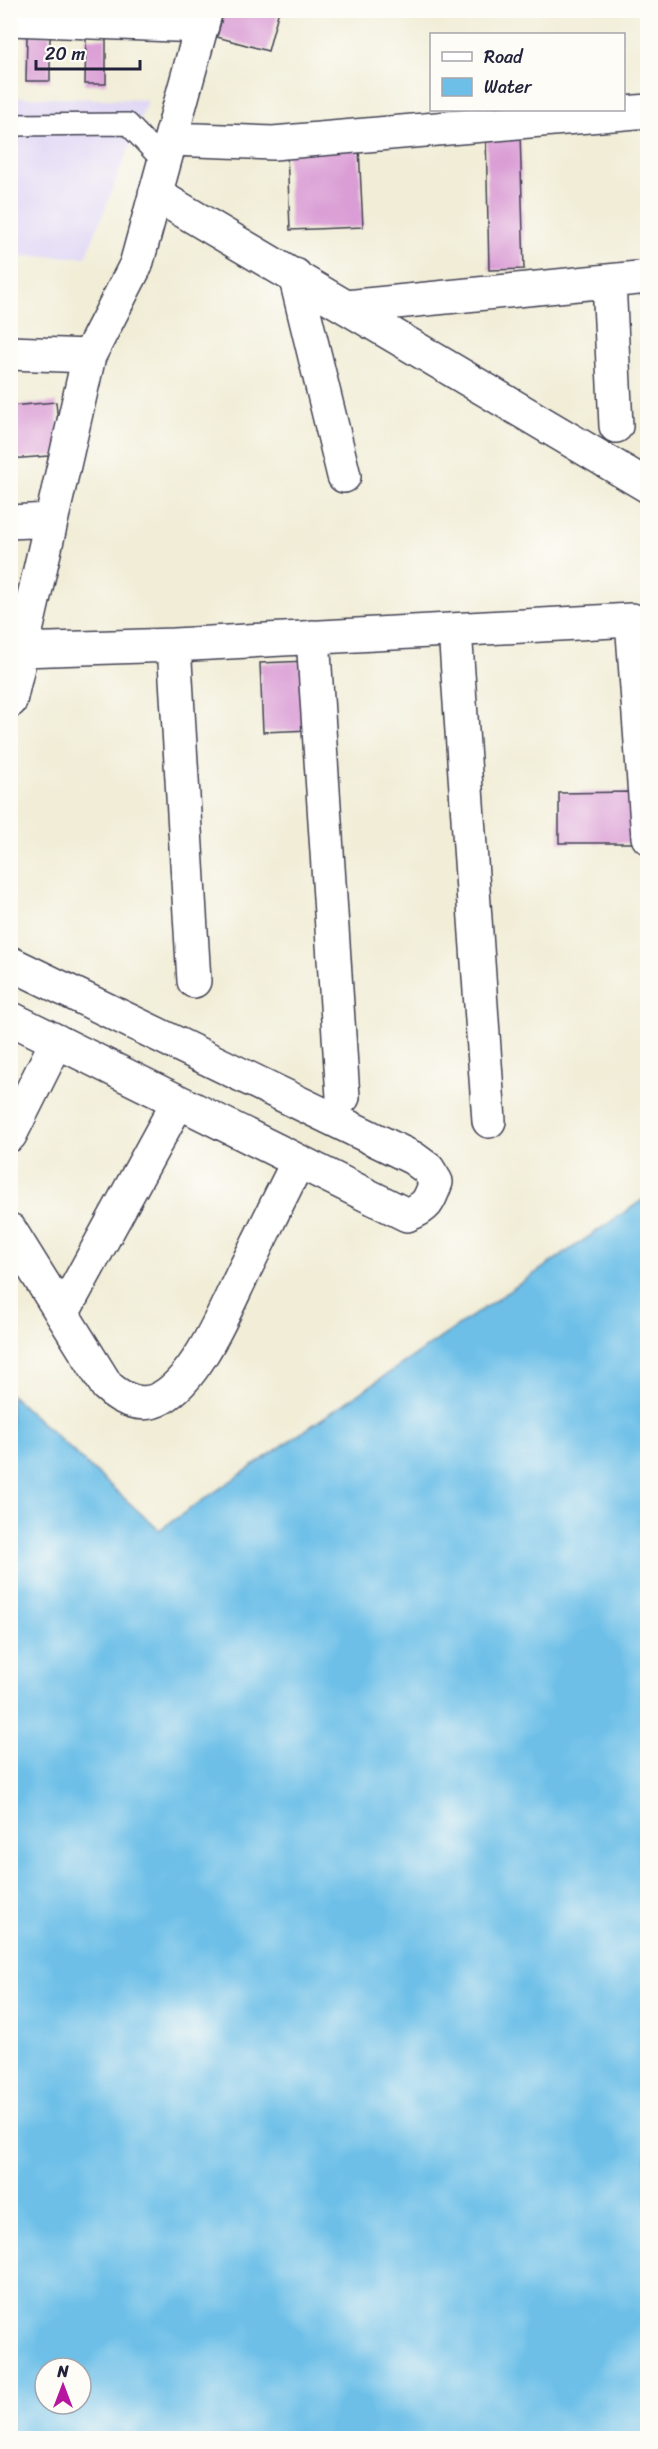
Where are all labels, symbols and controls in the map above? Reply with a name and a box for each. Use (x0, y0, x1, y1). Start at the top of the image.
scale bar (36, 33, 140, 71)
legend (430, 33, 625, 111)
text: 20 m (45, 38, 85, 70)
text: Road (484, 41, 524, 73)
text: Water (484, 71, 533, 103)
north arrow (33, 2356, 93, 2416)
text: N (56, 2357, 69, 2386)

